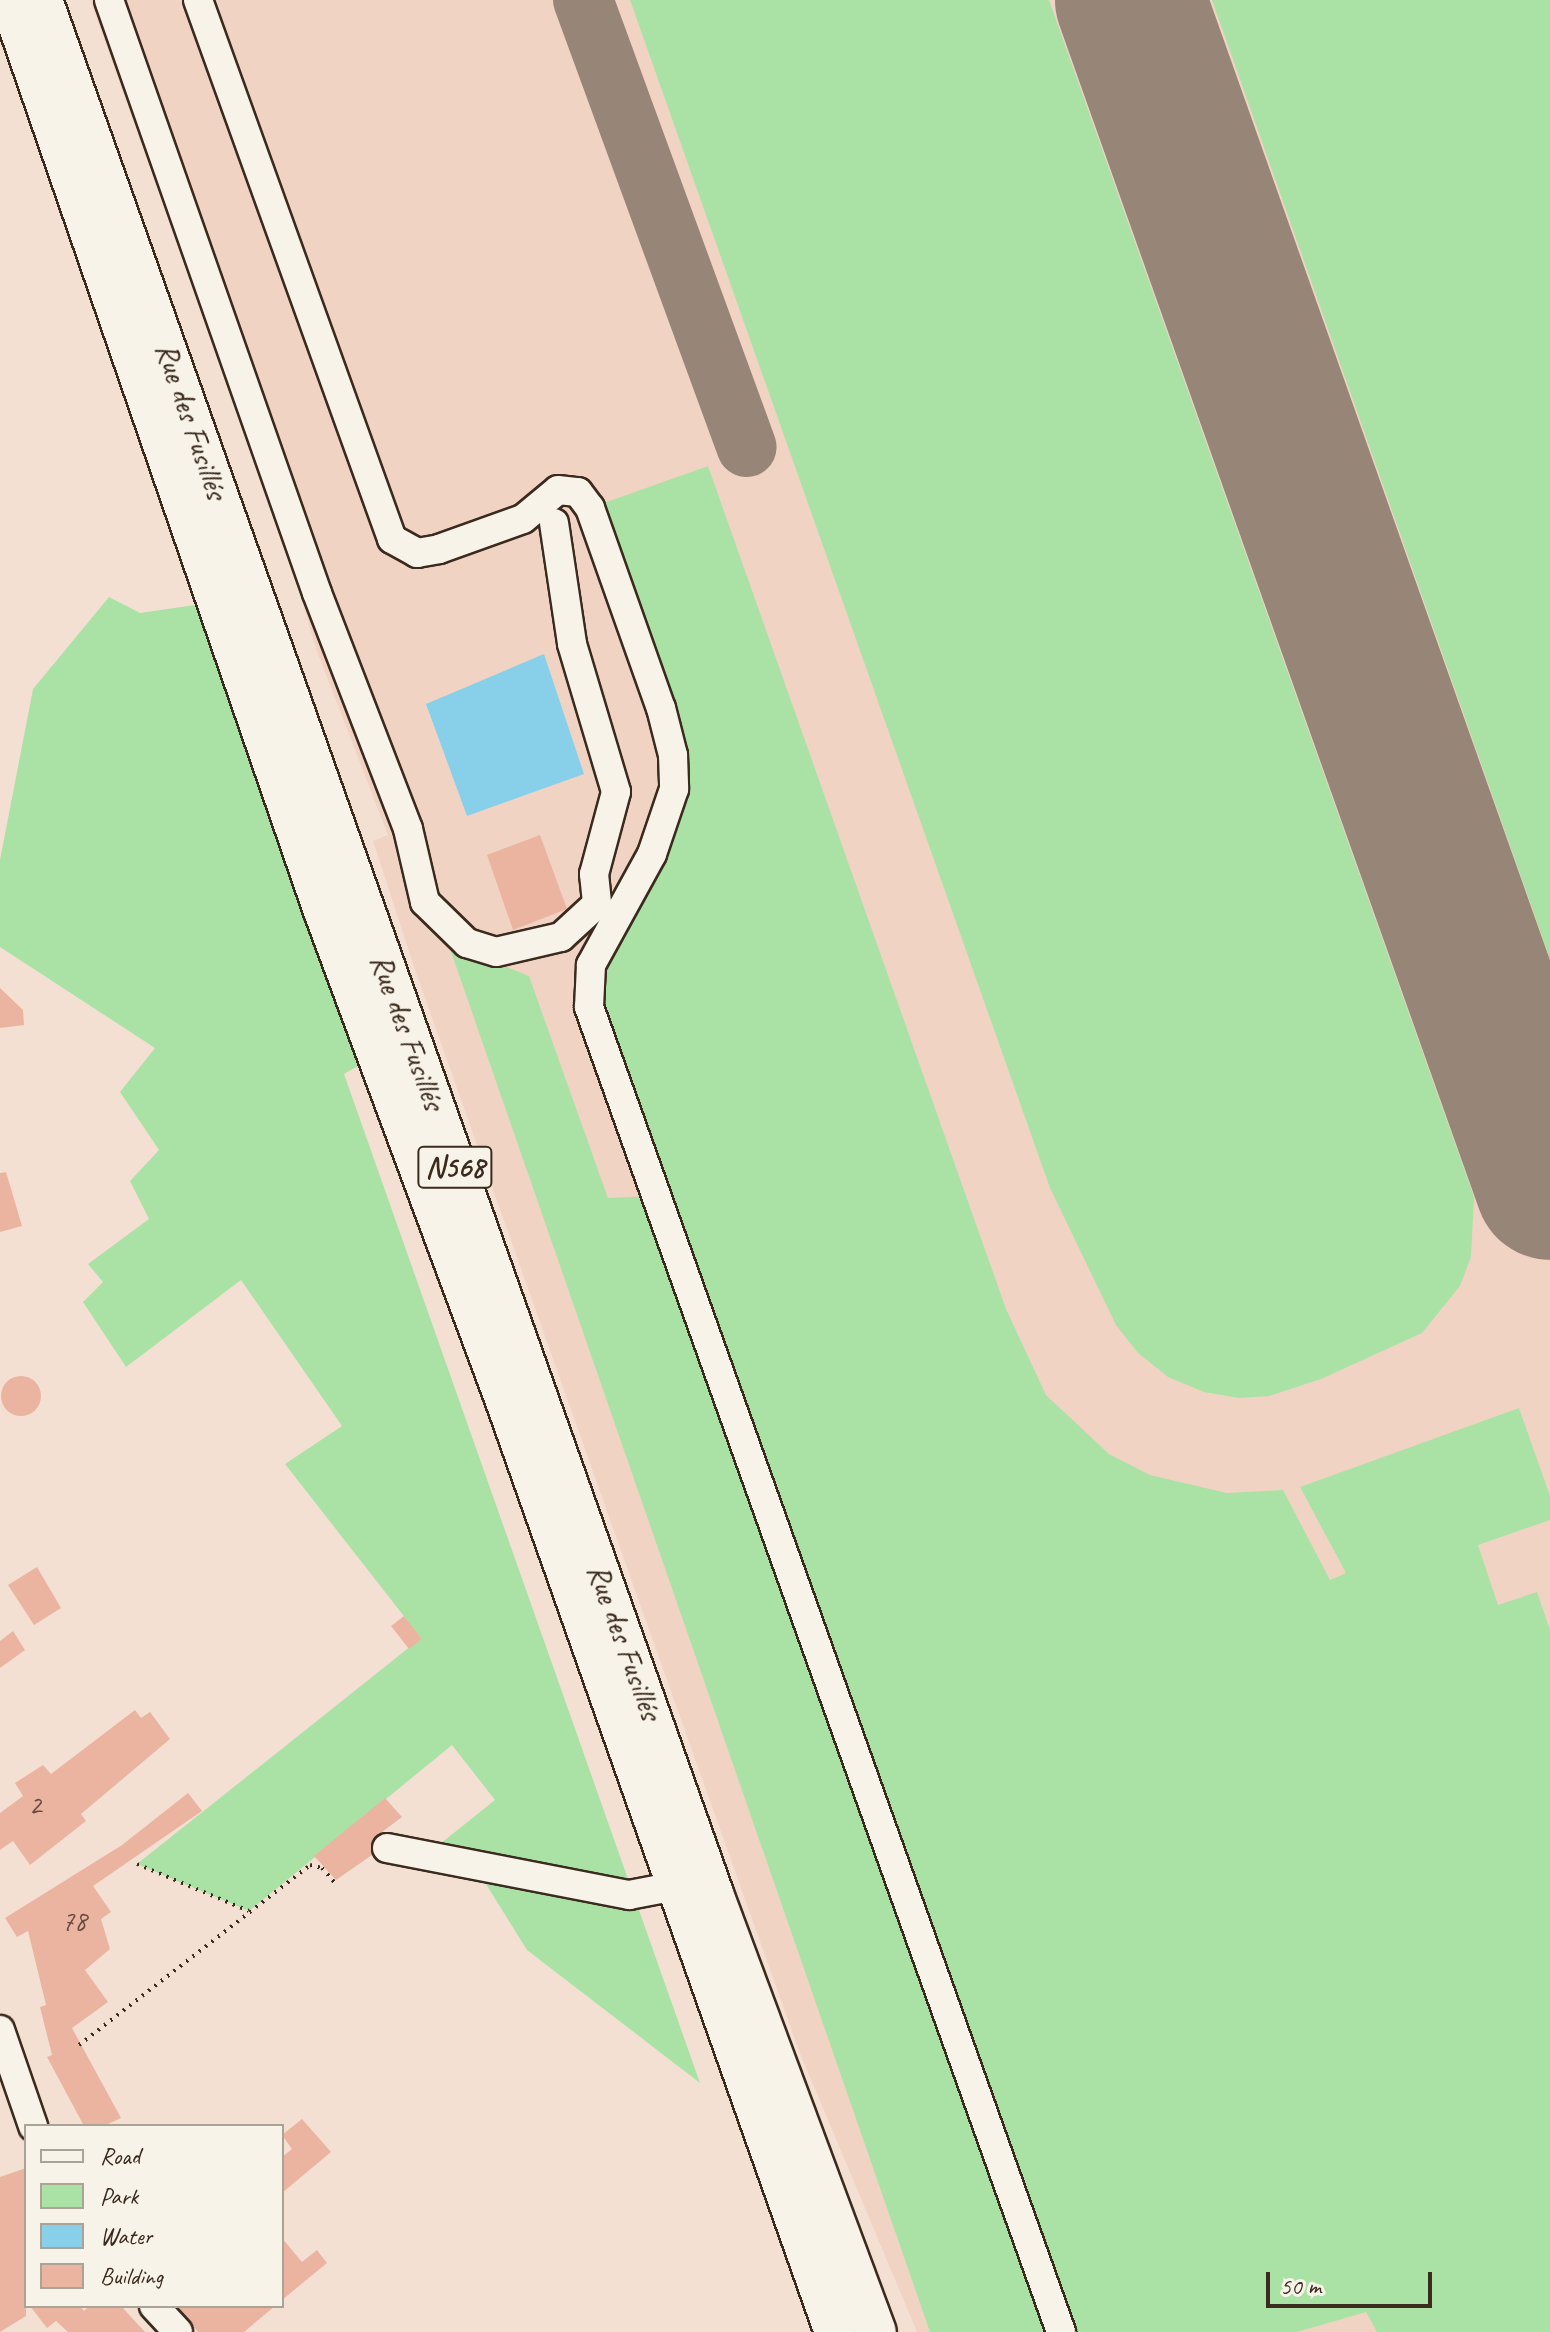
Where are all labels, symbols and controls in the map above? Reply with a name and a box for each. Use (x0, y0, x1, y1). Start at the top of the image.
street label: Rue des Fusillés (146, 338, 236, 504)
street label: Rue des Fusillés (361, 949, 453, 1115)
road number: N568 (417, 1141, 493, 1193)
street label: Rue des Fusillés (578, 1559, 670, 1725)
house number: 2 (29, 1788, 41, 1822)
house number: 78 (61, 1904, 87, 1938)
legend (24, 2124, 284, 2308)
text: Road (100, 2141, 140, 2171)
text: Park (100, 2181, 138, 2211)
text: Water (100, 2221, 152, 2251)
scale bar (1270, 2256, 1436, 2306)
text: Building (100, 2261, 163, 2291)
text: 50 m (1280, 2271, 1321, 2301)

